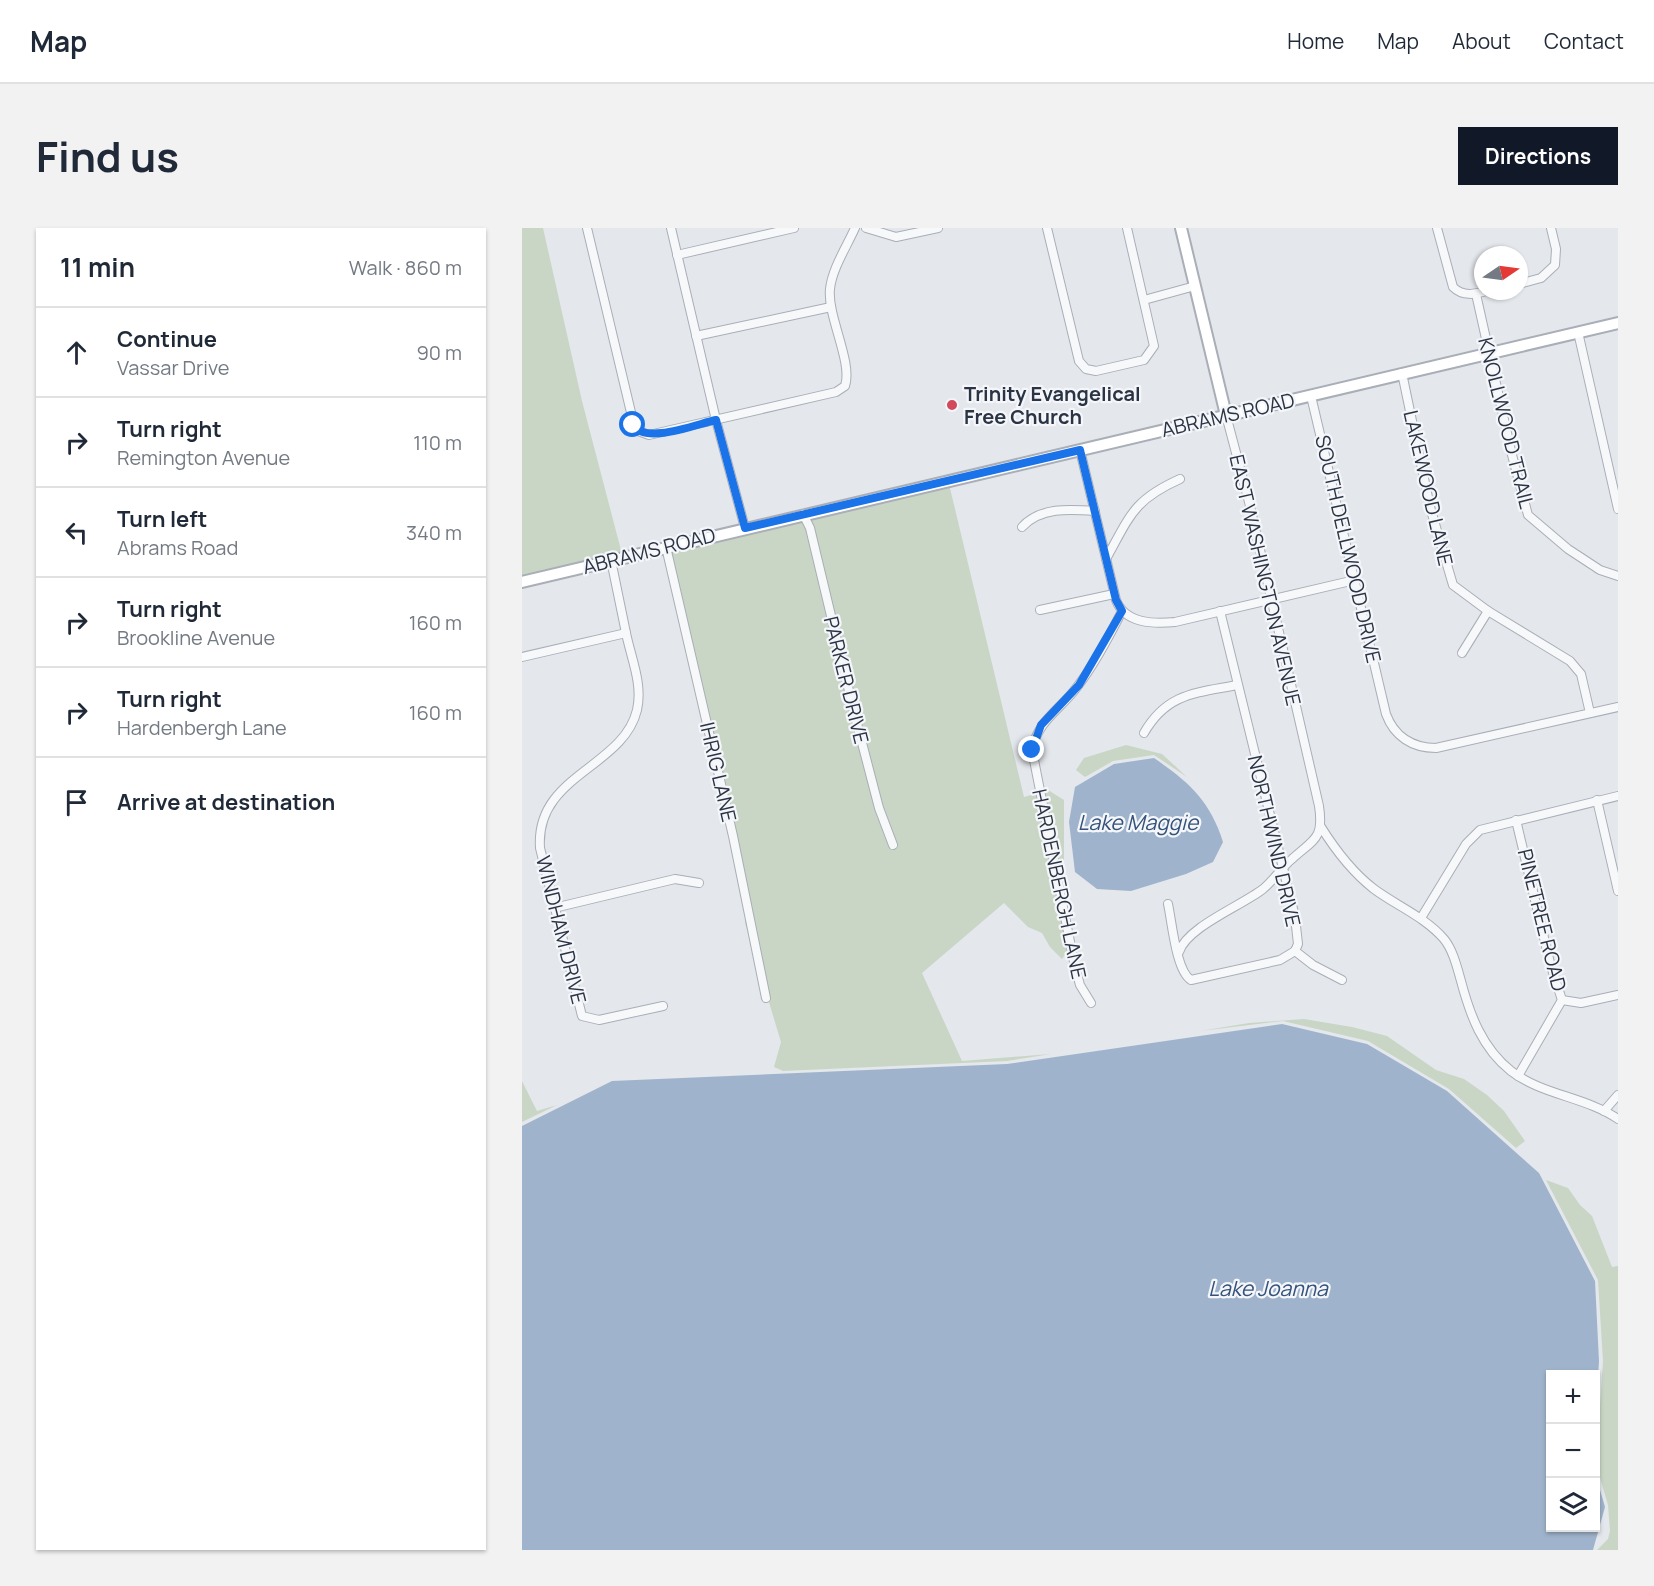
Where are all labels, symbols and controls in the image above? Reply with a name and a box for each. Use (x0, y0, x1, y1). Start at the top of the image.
text: Map (30, 22, 87, 60)
text: Home (1287, 27, 1344, 55)
text: Map (1377, 27, 1419, 55)
text: About (1452, 27, 1511, 55)
text: Contact (1544, 27, 1624, 55)
text: Find us (36, 127, 179, 185)
button: Directions (1458, 127, 1618, 185)
north arrow (1474, 246, 1528, 300)
text: 11 min (60, 249, 135, 285)
text: Walk · 860 m (349, 254, 462, 281)
text: Continue (117, 324, 217, 354)
street label: KNOLLWOOD TRAIL (1472, 334, 1541, 511)
icon: ahead (60, 336, 93, 369)
text: 90 m (416, 339, 462, 366)
text: Vassar Drive (117, 354, 229, 381)
place label: Trinity Evangelical Free Church (964, 380, 1141, 430)
street label: ABRAMS ROAD (1159, 386, 1297, 443)
marker: Trinity Evangelical Free Church (945, 398, 959, 412)
street label: LAKEWOOD LANE (1397, 407, 1460, 568)
route start (619, 411, 645, 437)
text: Turn right (117, 414, 222, 444)
icon: right (60, 426, 93, 459)
text: 110 m (413, 429, 462, 456)
street label: SOUTH DELLWOOD DRIVE (1309, 432, 1388, 665)
text: Remington Avenue (117, 444, 290, 471)
street label: EAST WASHINGTON AVENUE (1223, 452, 1308, 708)
text: Turn left (117, 504, 207, 534)
icon: left (60, 516, 93, 549)
text: 340 m (406, 519, 462, 546)
street label: ABRAMS ROAD (580, 521, 718, 580)
text: Abrams Road (117, 534, 238, 561)
text: Turn right (117, 594, 222, 624)
icon: right (60, 606, 93, 639)
text: 160 m (409, 609, 462, 636)
street label: PARKER DRIVE (818, 613, 875, 746)
text: Brookline Avenue (117, 624, 275, 651)
text: Turn right (117, 684, 222, 714)
icon: right (60, 696, 93, 729)
text: 160 m (409, 699, 462, 726)
text: Hardenbergh Lane (117, 714, 287, 741)
street label: IHRIG LANE (694, 719, 743, 824)
route end (1018, 736, 1044, 762)
street label: NORTHWIND DRIVE (1242, 753, 1307, 929)
icon: arrive (60, 786, 93, 819)
street label: HARDENBERGH LANE (1026, 786, 1093, 981)
text: Arrive at destination (117, 787, 335, 817)
water label: Lake Maggie (1078, 808, 1200, 836)
street label: PINETREE ROAD (1512, 846, 1573, 994)
street label: WINDHAM DRIVE (530, 853, 593, 1007)
water label: Lake Joanna (1208, 1274, 1329, 1302)
map controls (1546, 1370, 1600, 1532)
button: + (1546, 1370, 1600, 1424)
button: − (1546, 1424, 1600, 1478)
button: layers (1546, 1478, 1600, 1532)

